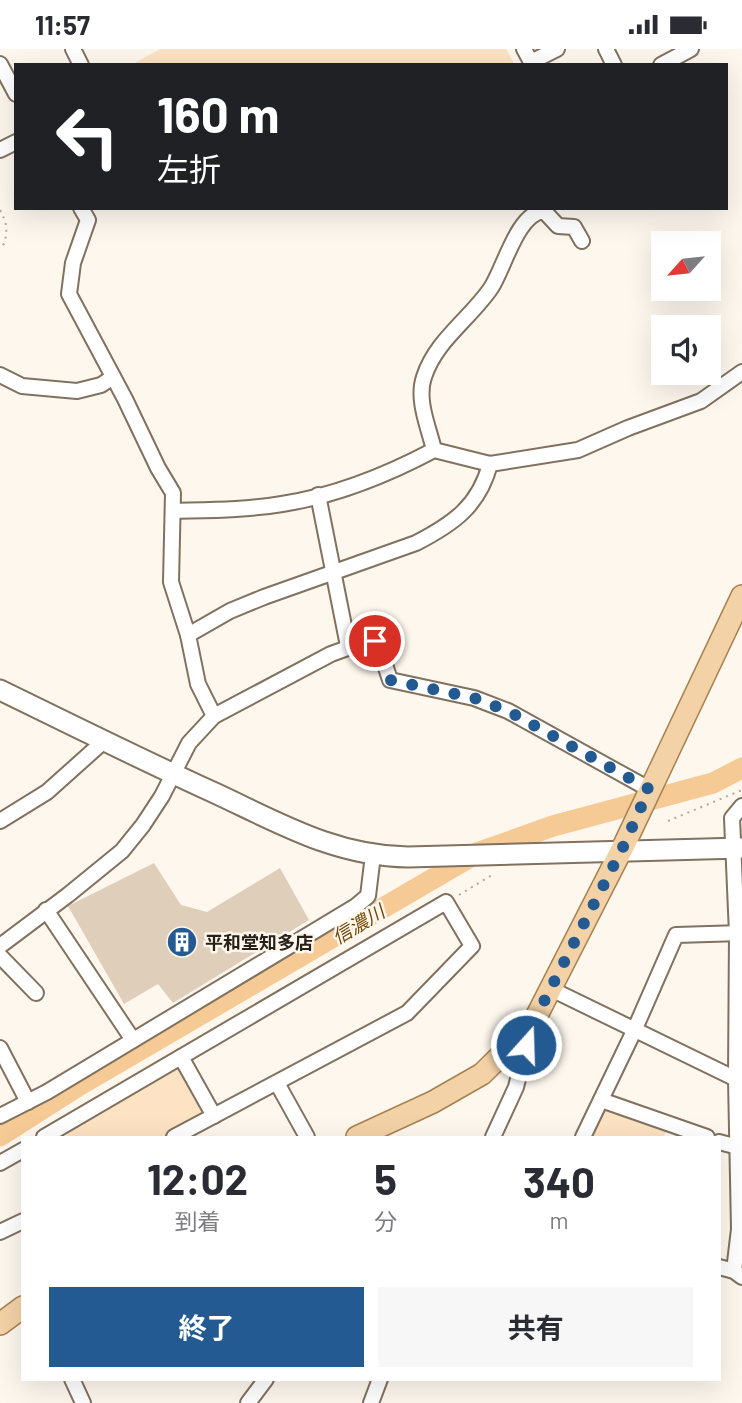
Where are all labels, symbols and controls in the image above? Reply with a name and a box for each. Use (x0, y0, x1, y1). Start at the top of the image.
text: 11:57 (35, 9, 90, 40)
text: 160 m (157, 84, 279, 143)
icon: left (42, 91, 133, 182)
text: 左折 (157, 149, 221, 187)
north arrow (651, 231, 721, 301)
map controls (651, 231, 721, 385)
button: sound (651, 315, 721, 385)
pin (345, 611, 405, 671)
icon: arrive (356, 622, 394, 660)
water label: 信濃川 (328, 898, 390, 949)
building icon: 平和堂知多店 (165, 925, 199, 959)
place label: 平和堂知多店 (205, 931, 313, 953)
position arrow (489, 1008, 563, 1082)
text: 12:02 (147, 1153, 248, 1203)
text: 5 (374, 1153, 397, 1203)
text: 340 (523, 1156, 595, 1206)
text: m (550, 1206, 569, 1234)
text: 到着 (175, 1207, 221, 1235)
text: 分 (374, 1207, 397, 1235)
button: 終了 (49, 1287, 364, 1367)
button: 共有 (378, 1287, 693, 1367)

